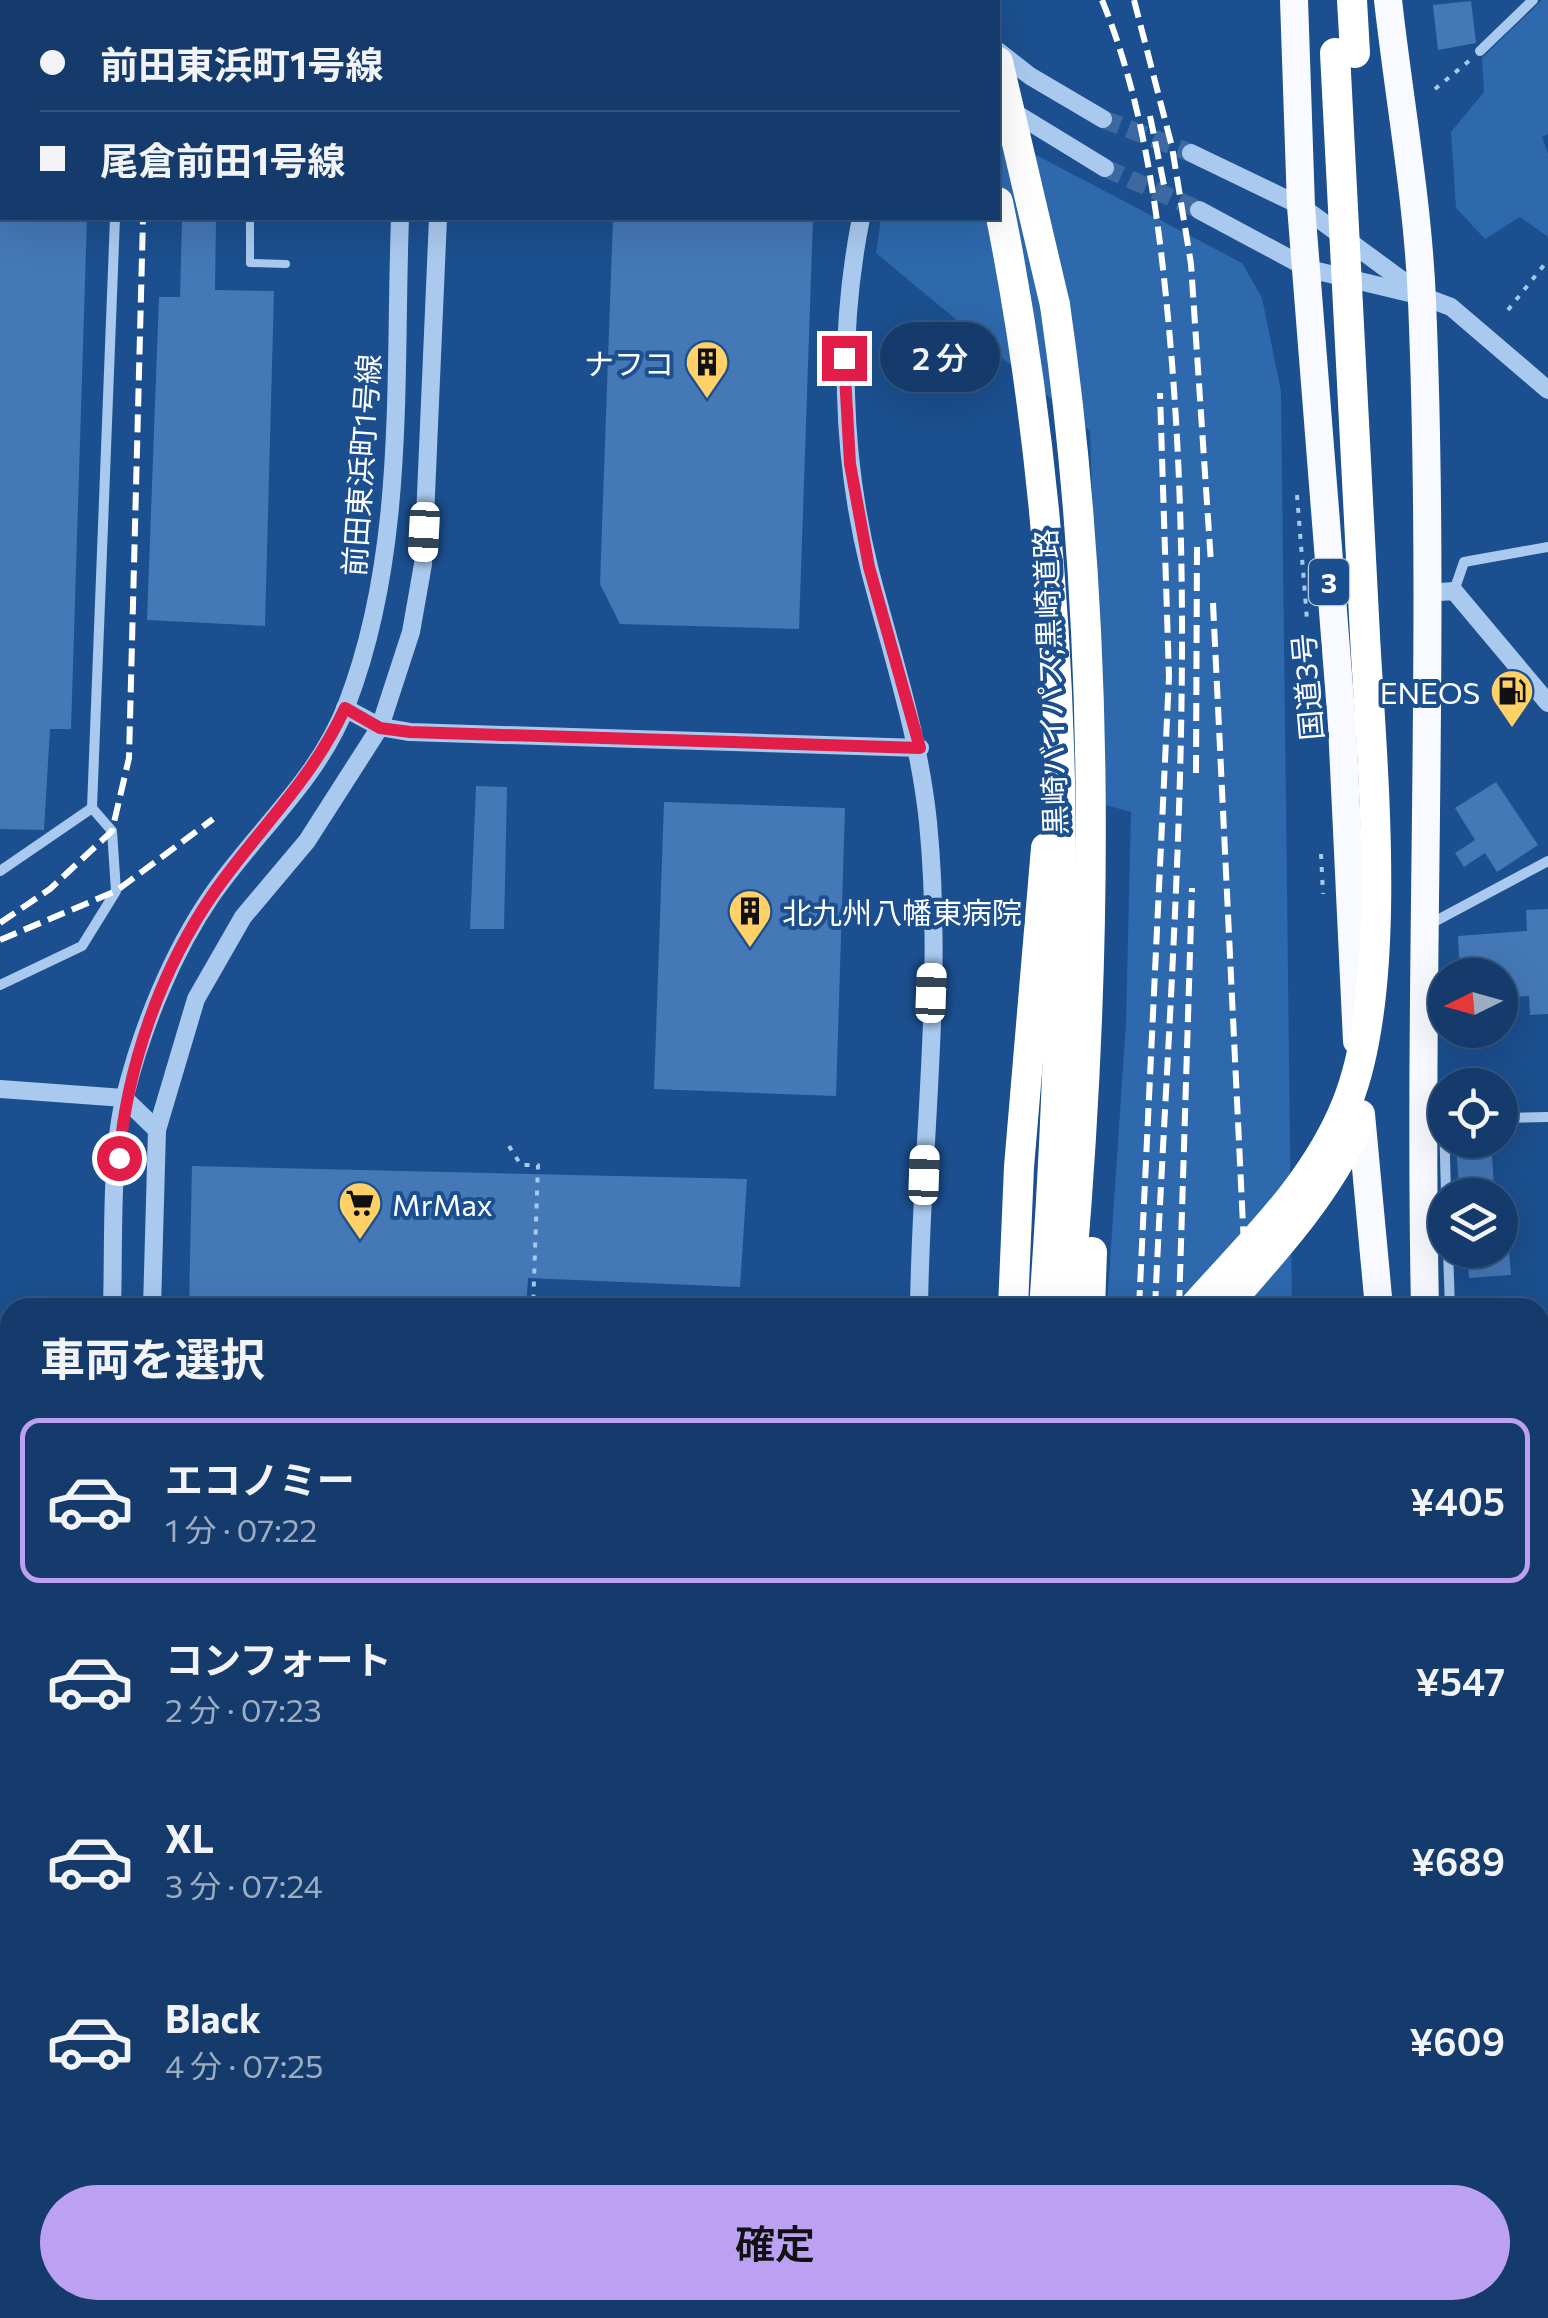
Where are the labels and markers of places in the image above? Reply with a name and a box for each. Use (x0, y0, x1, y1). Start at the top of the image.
building icon: ナフコ (684, 339, 730, 400)
place label: ナフコ (584, 344, 674, 381)
fuel station icon: ENEOS (1489, 668, 1535, 729)
place label: ENEOS (1380, 673, 1480, 710)
building icon: 北九州八幡東病院 (727, 888, 773, 949)
place label: 北九州八幡東病院 (782, 893, 1022, 930)
supermarket icon: MrMax (337, 1180, 383, 1241)
place label: MrMax (392, 1185, 493, 1222)

